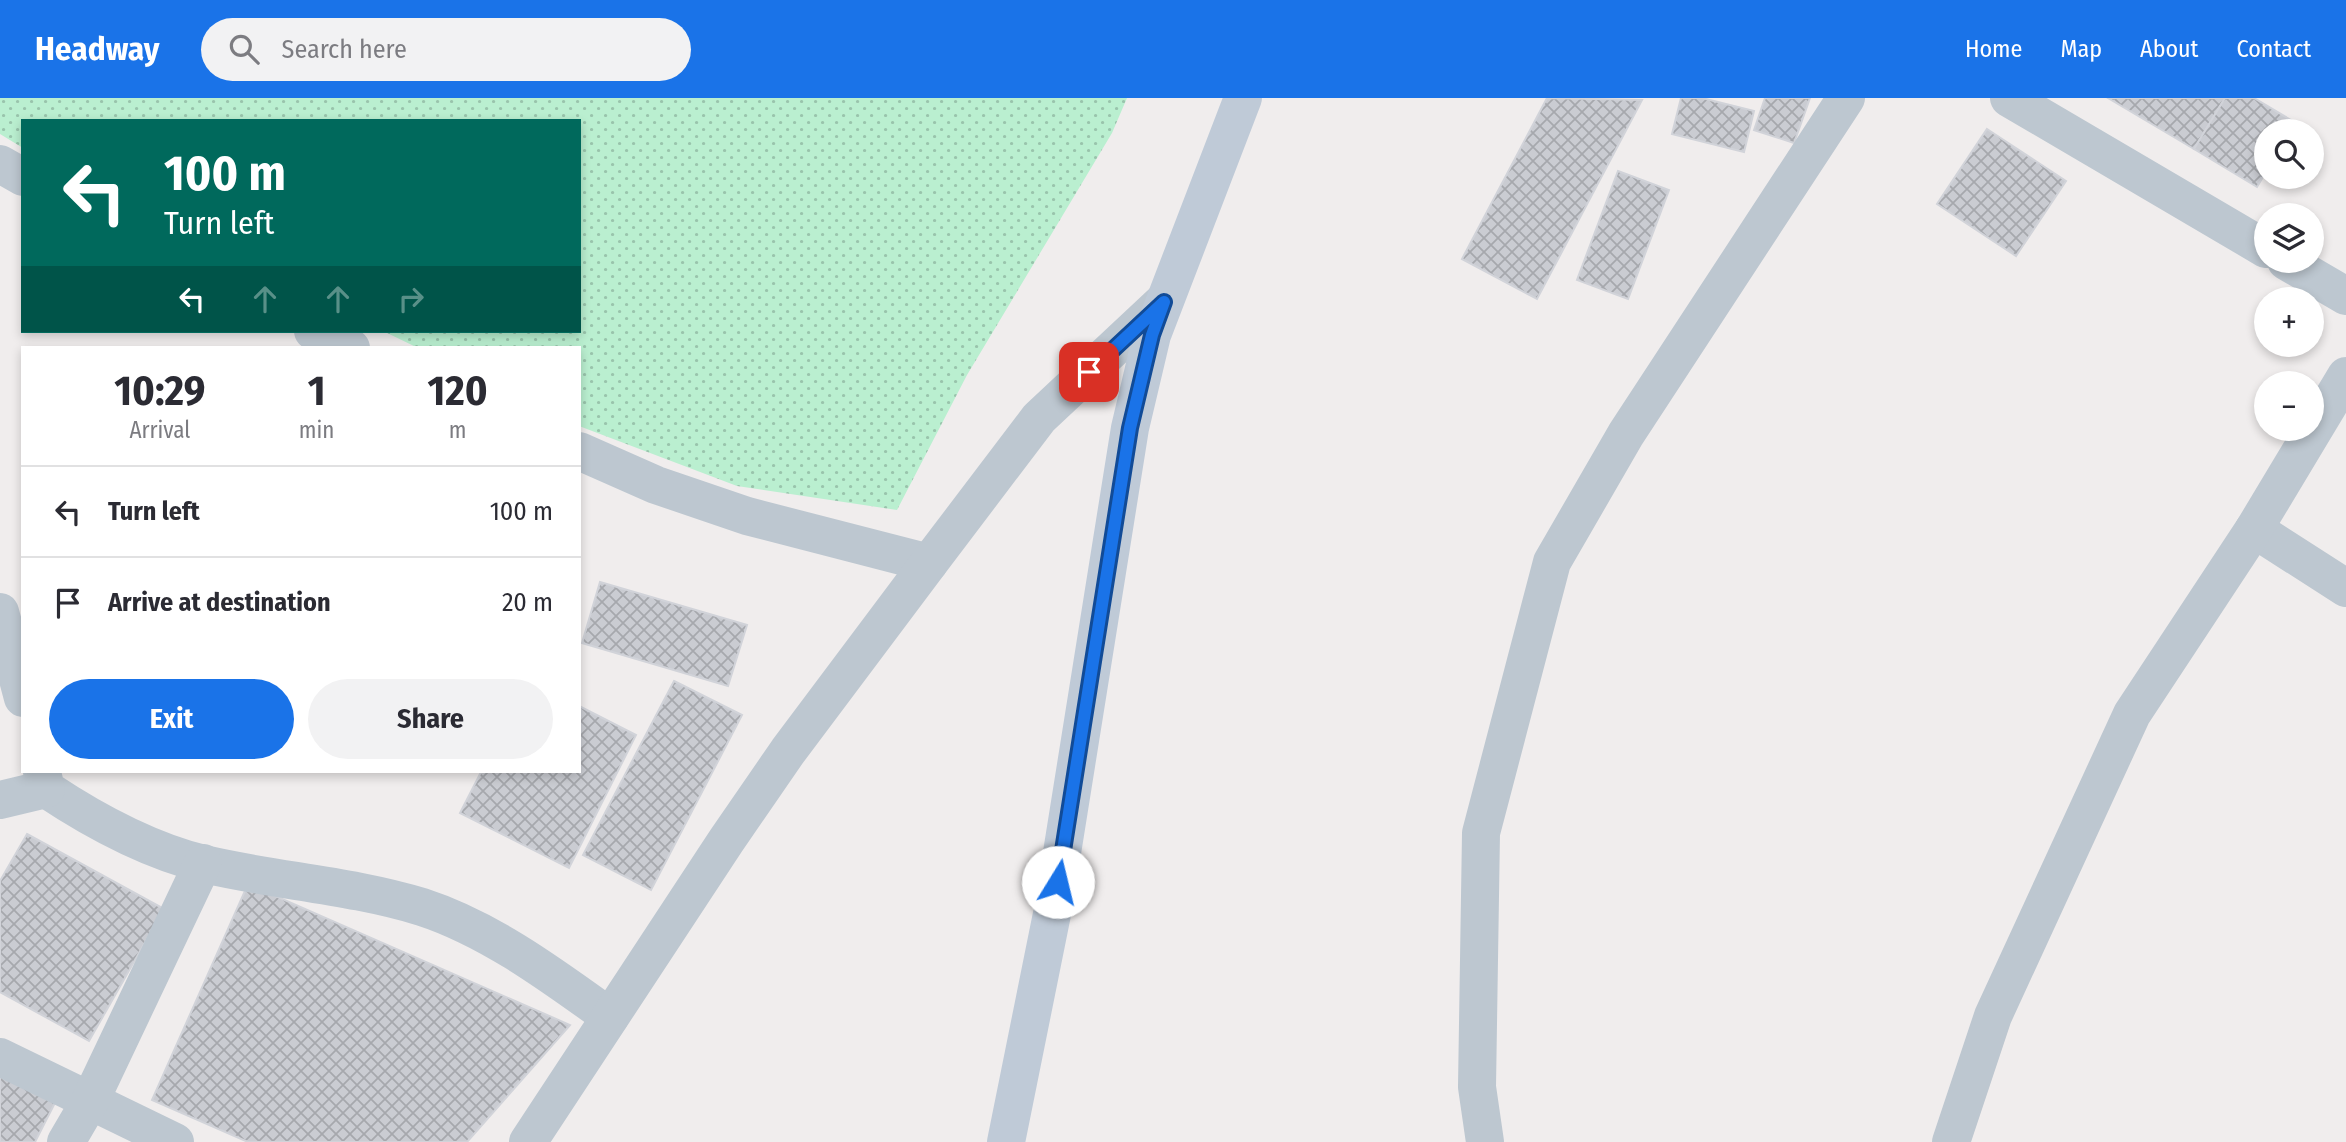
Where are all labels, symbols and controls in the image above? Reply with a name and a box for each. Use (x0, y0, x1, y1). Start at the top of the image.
search box (201, 18, 691, 81)
text: Headway (35, 29, 159, 69)
icon: search (225, 30, 263, 68)
text: Search here (281, 34, 407, 65)
text: Home (1965, 35, 2022, 63)
text: Map (2060, 35, 2102, 63)
text: About (2140, 35, 2198, 63)
text: Contact (2236, 35, 2311, 63)
map controls (2254, 119, 2324, 441)
button: search (2254, 119, 2324, 189)
text: 100 m (164, 144, 286, 203)
icon: left (49, 147, 140, 238)
button: layers (2254, 203, 2324, 273)
text: Turn left (164, 204, 274, 242)
icon: left (173, 280, 211, 318)
icon: ahead (246, 280, 284, 318)
icon: ahead (319, 280, 357, 318)
icon: right (392, 280, 430, 318)
button: + (2254, 287, 2324, 357)
pin (1059, 342, 1119, 402)
icon: arrive (1070, 353, 1108, 391)
text: 10:29 (114, 366, 206, 416)
text: 1 (308, 366, 325, 416)
text: 120 (428, 366, 488, 416)
button: − (2254, 371, 2324, 441)
text: Arrival (129, 416, 190, 444)
text: min (299, 416, 334, 444)
text: m (449, 416, 467, 444)
icon: left (49, 493, 87, 531)
text: Turn left (108, 496, 200, 527)
text: 100 m (490, 496, 553, 527)
icon: arrive (49, 584, 87, 622)
text: Arrive at destination (108, 587, 331, 618)
text: 20 m (502, 587, 553, 618)
button: Exit (49, 679, 294, 759)
button: Share (308, 679, 553, 759)
position arrow (1021, 845, 1095, 919)

